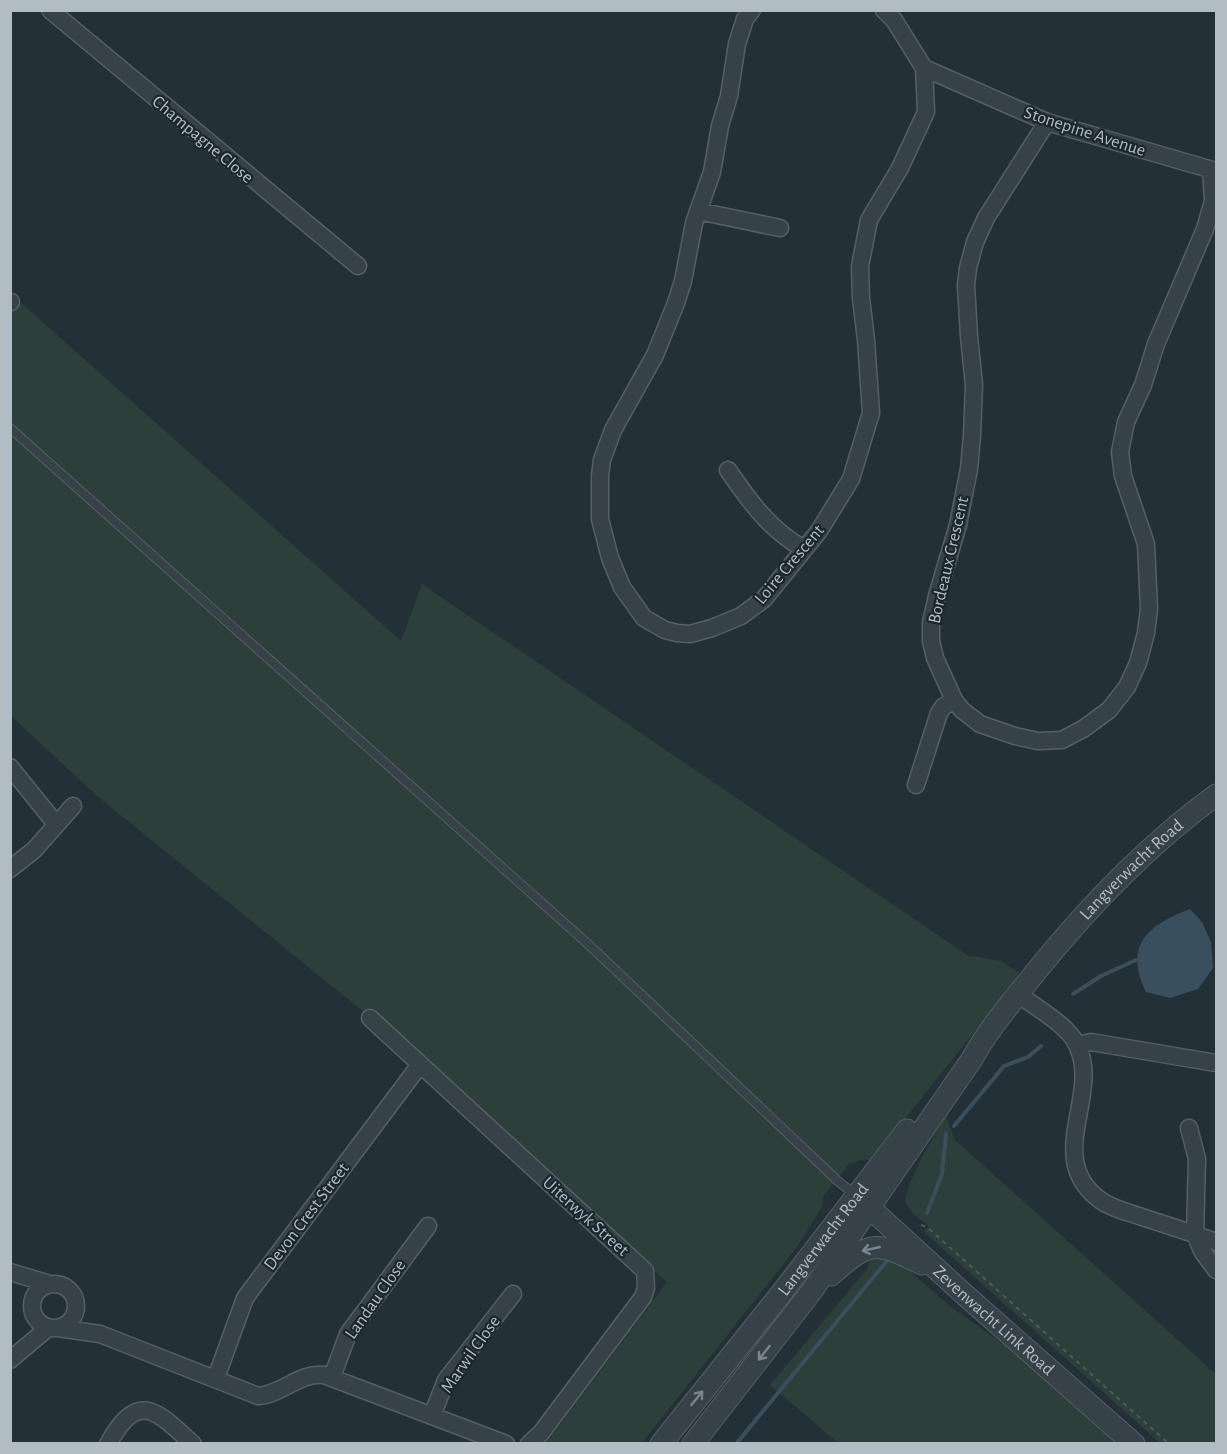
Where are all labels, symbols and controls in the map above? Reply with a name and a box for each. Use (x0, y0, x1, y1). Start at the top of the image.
street label: Champagne Close (148, 92, 256, 187)
street label: Stonepine Avenue (1022, 104, 1148, 160)
street label: Bordeaux Crescent (926, 495, 972, 626)
street label: Loire Crescent (752, 521, 828, 608)
street label: Langverwacht Road (1077, 816, 1187, 924)
street label: Devon Crest Street (261, 1159, 353, 1274)
street label: Uiterwyk Street (539, 1174, 632, 1260)
street label: Langverwacht Road (775, 1180, 872, 1299)
one-way arrow (862, 1244, 881, 1256)
street label: Landau Close (342, 1257, 410, 1343)
street label: Zevenwacht Link Road (929, 1263, 1057, 1379)
street label: Marwil Close (438, 1313, 504, 1396)
one-way arrow (757, 1344, 770, 1360)
one-way arrow (691, 1390, 704, 1406)

